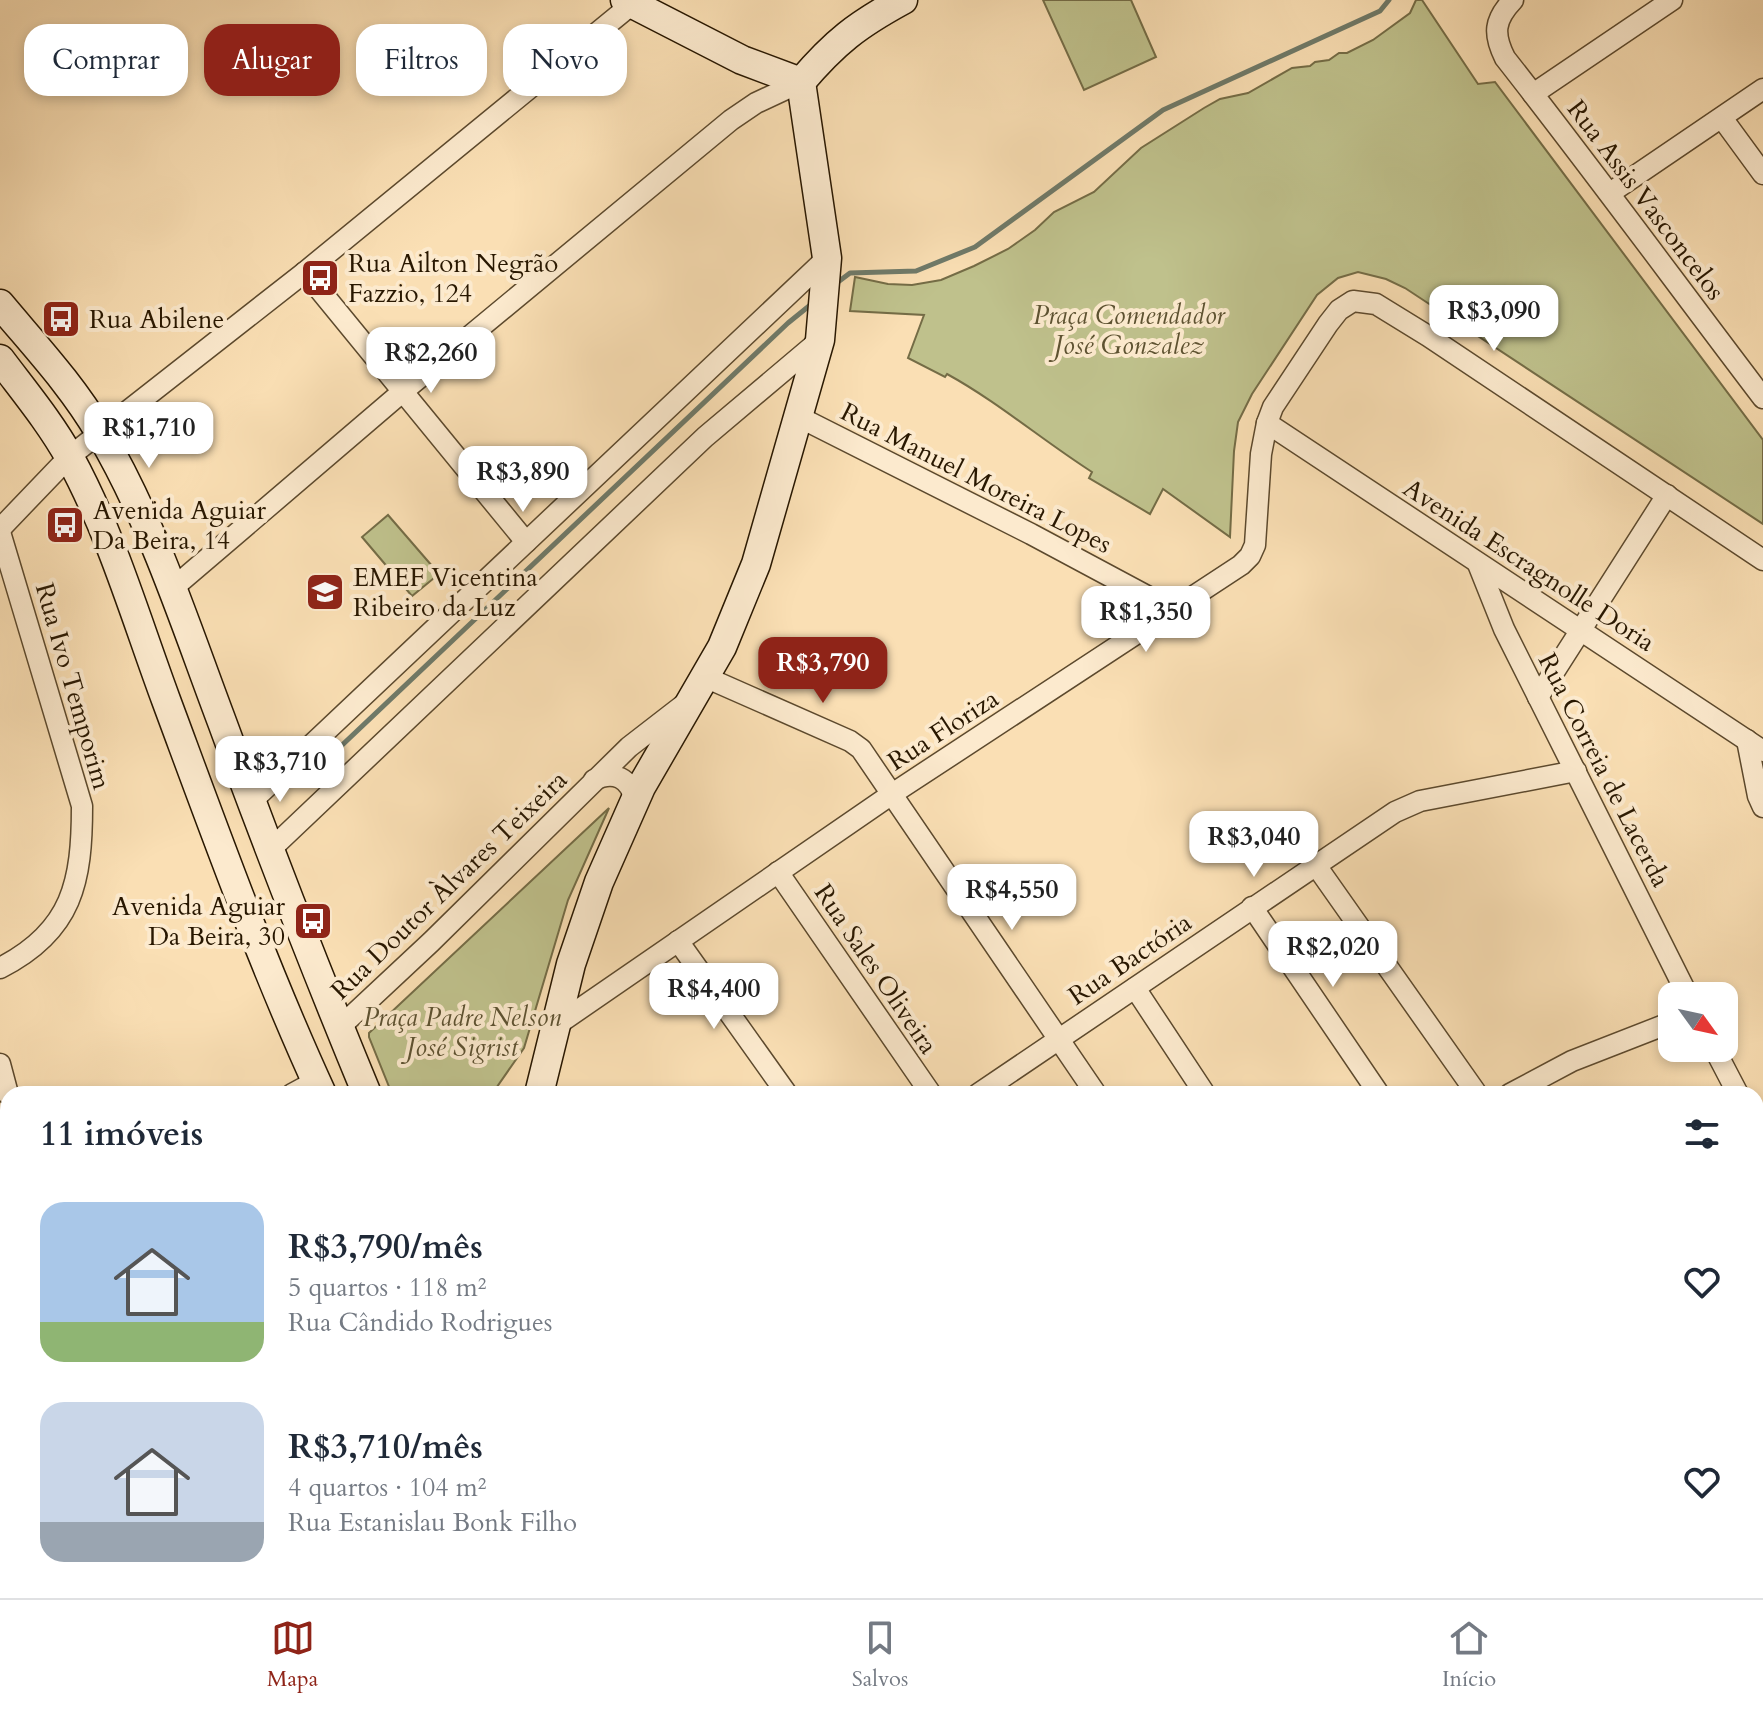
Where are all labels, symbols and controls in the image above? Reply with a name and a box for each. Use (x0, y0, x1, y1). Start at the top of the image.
chip: Comprar (24, 24, 188, 96)
chip: Alugar (204, 24, 340, 96)
chip: Filtros (356, 24, 487, 96)
chip: Novo (503, 24, 627, 96)
street label: Rua Assis Vasconcelos (1559, 93, 1733, 307)
place label: Rua Ailton Negrão Fazzio, 124 (348, 246, 558, 311)
bus stop icon: Rua Ailton Negrão Fazzio, 124 (299, 257, 341, 299)
pin: R$3,090 (1420, 285, 1568, 353)
text: R$3,090 (1447, 293, 1541, 328)
bus stop icon: Rua Abilene (40, 298, 82, 340)
park label: Praça Comendador José Gonzalez (1033, 298, 1227, 363)
place label: Rua Abilene (89, 302, 224, 337)
pin: R$2,260 (357, 327, 505, 395)
text: R$2,260 (384, 335, 478, 370)
street label: Rua Manuel Moreira Lopes (835, 394, 1117, 562)
pin: R$1,710 (75, 402, 223, 470)
text: R$1,710 (102, 410, 196, 445)
pin: R$3,890 (449, 446, 597, 514)
text: R$3,890 (476, 454, 570, 489)
street label: Avenida Escragnolle Doria (1396, 470, 1662, 660)
place label: Avenida Aguiar Da Beira, 14 (93, 493, 266, 558)
bus stop icon: Avenida Aguiar Da Beira, 14 (44, 504, 86, 546)
place label: EMEF Vicentina Ribeiro da Luz (353, 560, 538, 625)
school or university icon: EMEF Vicentina Ribeiro da Luz (304, 571, 346, 613)
street label: Rua Ivo Temporim (27, 579, 119, 793)
pin: R$1,350 (1072, 586, 1220, 654)
text: R$1,350 (1099, 594, 1193, 629)
pin: R$3,790 (749, 637, 897, 705)
text: R$3,790 (776, 645, 870, 680)
street label: Rua Correia de Lacerda (1530, 647, 1678, 893)
street label: Rua Floriza (881, 681, 1005, 779)
pin: R$3,710 (206, 736, 354, 804)
text: R$3,710 (233, 744, 327, 779)
street label: Rua Doutor Àlvares Teixeira (323, 763, 575, 1007)
pin: R$3,040 (1180, 811, 1328, 879)
text: R$3,040 (1207, 819, 1301, 854)
pin: R$4,550 (938, 864, 1086, 932)
text: R$4,550 (965, 872, 1059, 907)
street label: Rua Sales Oliveira (806, 877, 946, 1061)
place label: Avenida Aguiar Da Beira, 30 (112, 889, 286, 954)
bus stop icon: Avenida Aguiar Da Beira, 30 (292, 900, 334, 942)
street label: Rua Bactória (1062, 905, 1198, 1013)
pin: R$2,020 (1259, 921, 1407, 989)
text: R$2,020 (1286, 929, 1380, 964)
pin: R$4,400 (640, 963, 788, 1031)
text: R$4,400 (667, 971, 761, 1006)
north arrow (1658, 982, 1738, 1062)
map controls (1658, 982, 1738, 1062)
park label: Praça Padre Nelson José Sigrist (363, 1000, 561, 1065)
text: 11 imóveis (40, 1111, 203, 1157)
icon: filters (1680, 1112, 1724, 1156)
text: R$3,790/mês (288, 1224, 483, 1270)
icon: home (104, 1234, 200, 1330)
icon: heart (1680, 1260, 1724, 1304)
text: 5 quartos · 118 m² (288, 1270, 486, 1305)
text: Rua Cândido Rodrigues (288, 1305, 552, 1340)
text: R$3,710/mês (288, 1424, 483, 1470)
icon: home (104, 1434, 200, 1530)
icon: heart (1680, 1460, 1724, 1504)
text: 4 quartos · 104 m² (288, 1470, 486, 1505)
text: Rua Estanislau Bonk Filho (288, 1505, 577, 1540)
tab: Mapa (267, 1616, 318, 1694)
tab: Salvos (852, 1616, 908, 1694)
tab: Início (1442, 1616, 1496, 1694)

